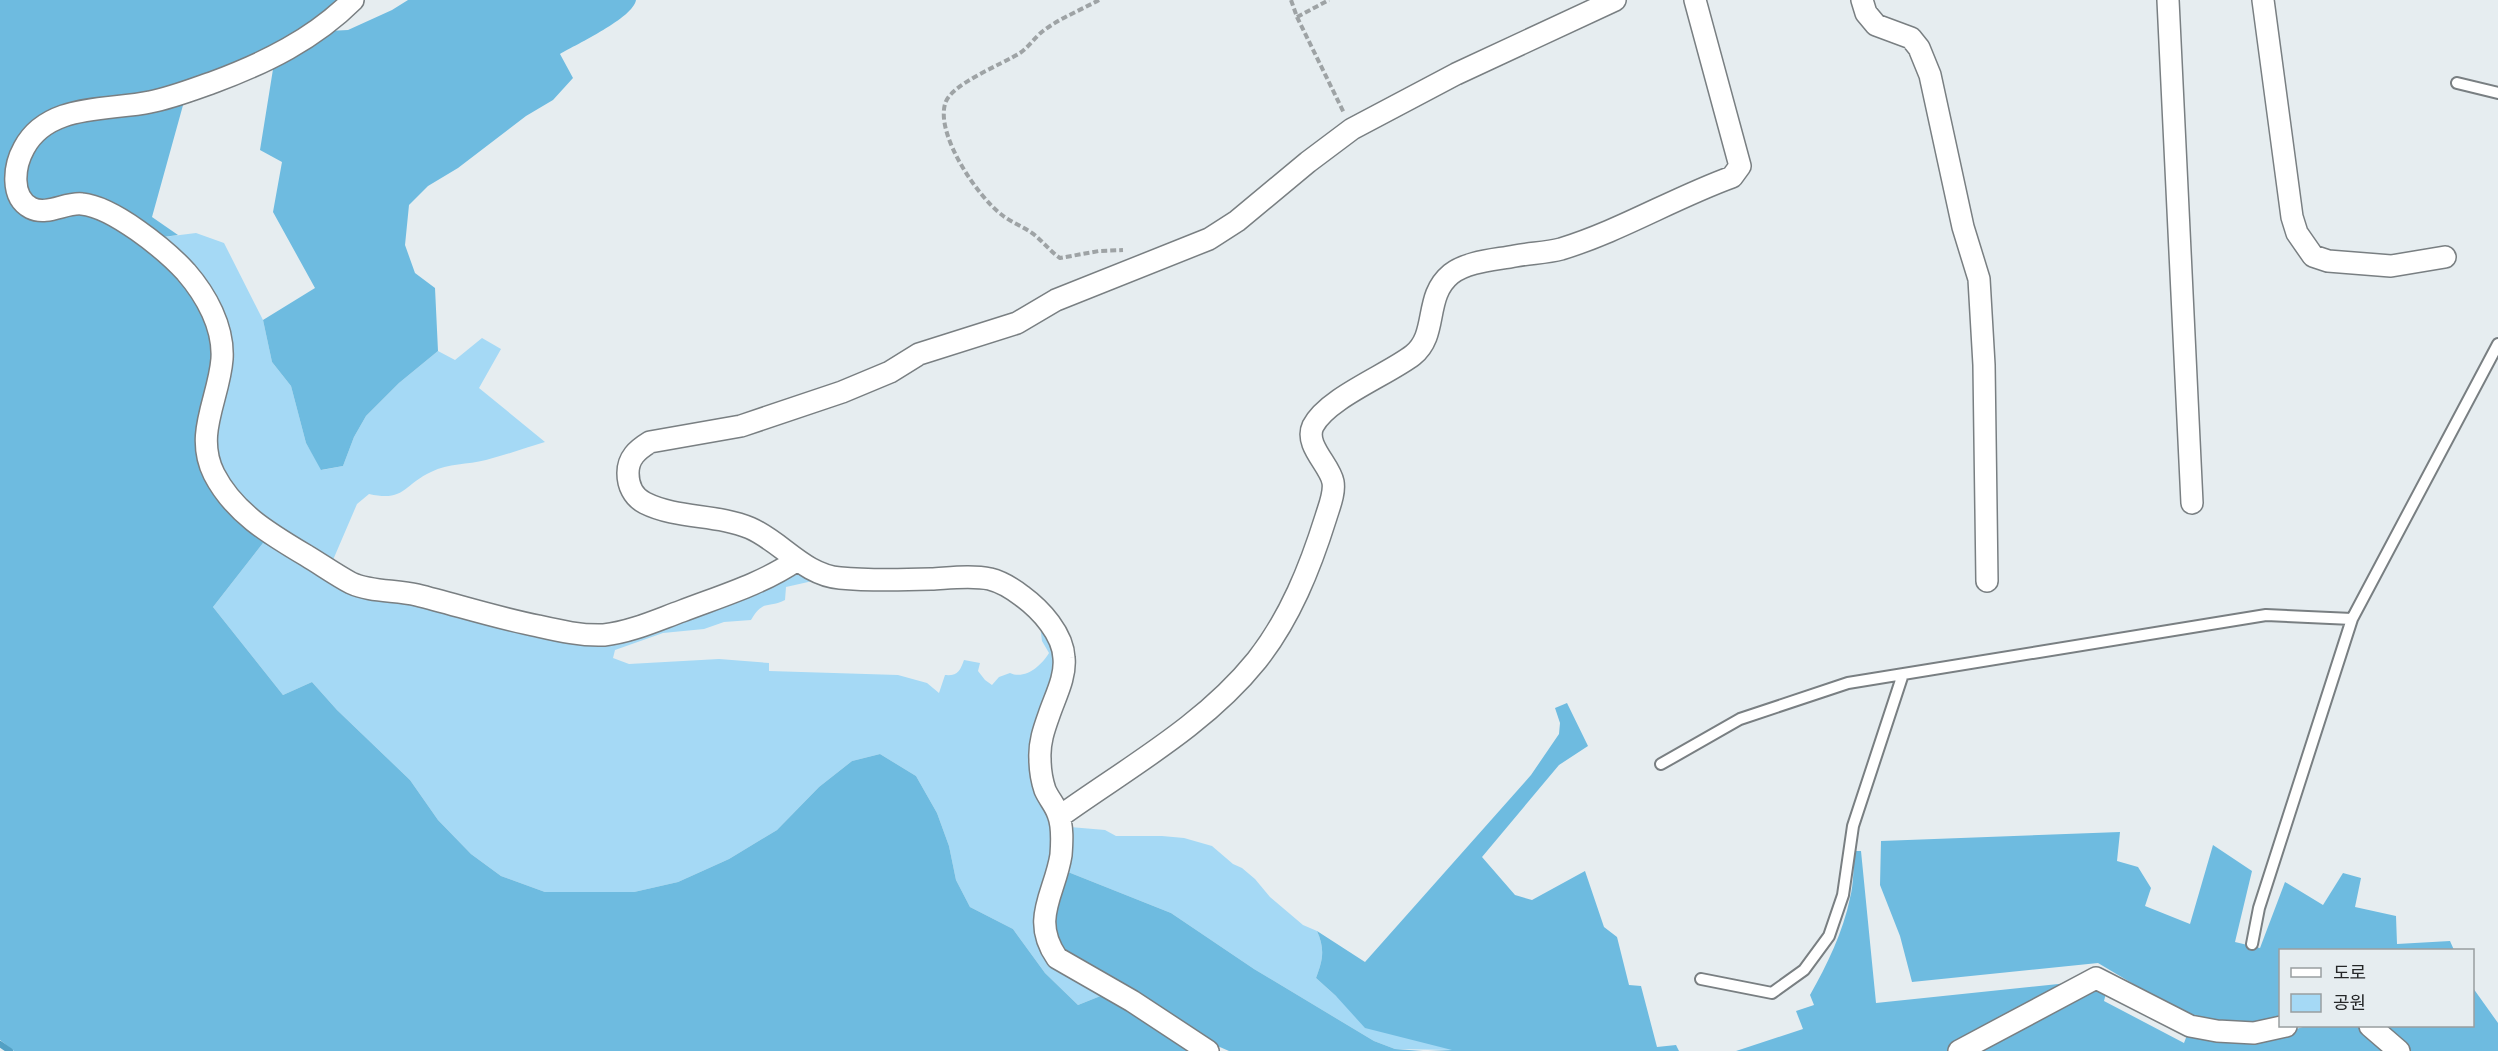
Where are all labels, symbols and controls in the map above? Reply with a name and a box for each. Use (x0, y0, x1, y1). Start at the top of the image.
legend (2279, 949, 2474, 1027)
text: 도로 (2333, 961, 2366, 985)
text: 공원 (2333, 991, 2366, 1015)

